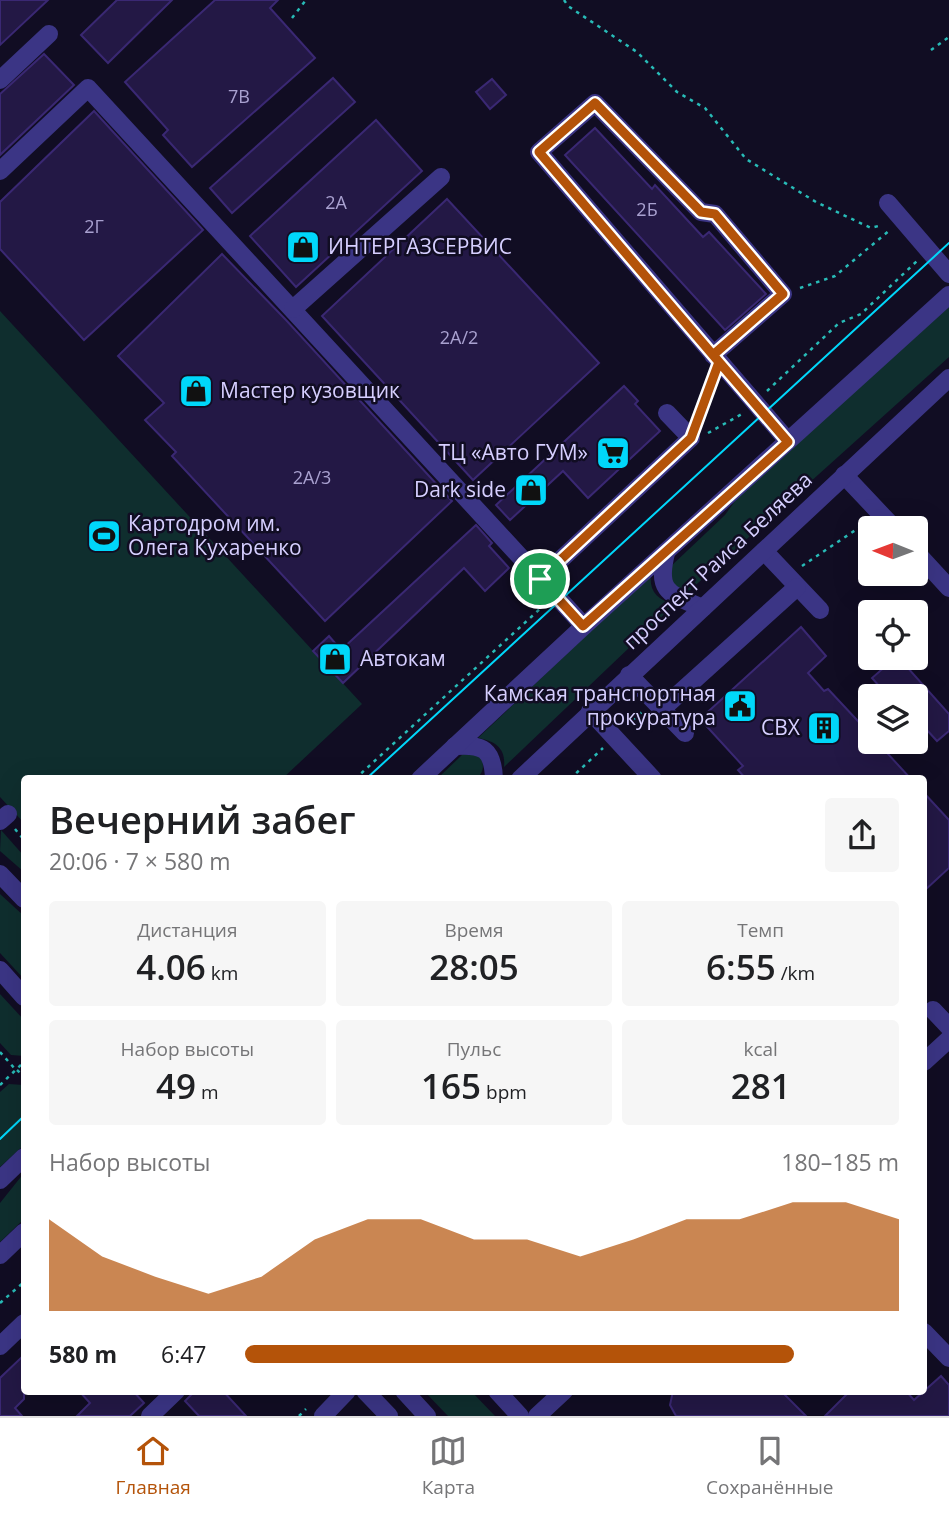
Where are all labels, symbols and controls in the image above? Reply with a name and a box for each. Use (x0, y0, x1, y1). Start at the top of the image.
house number: 7В (228, 84, 250, 108)
house number: 2А (325, 190, 347, 214)
house number: 2Б (636, 197, 658, 221)
house number: 2Г (84, 214, 104, 238)
shop icon: ИНТЕРГАЗСЕРВИС (284, 228, 322, 266)
place label: ИНТЕРГАЗСЕРВИС (328, 232, 512, 260)
house number: 2А/2 (440, 325, 478, 349)
shop icon: Мастер кузовщик (177, 372, 215, 410)
place label: Мастер кузовщик (220, 376, 400, 404)
supermarket icon: ТЦ «Авто ГУМ» (594, 434, 632, 472)
place label: ТЦ «Авто ГУМ» (439, 438, 588, 466)
house number: 2А/3 (293, 465, 331, 489)
street label: проспект Раиса Беляева (617, 465, 818, 655)
shop icon: Dark side (512, 471, 550, 509)
place label: Dark side (414, 475, 506, 503)
place label: Картодром им. Олега Кухаренко (128, 509, 302, 561)
north arrow (858, 516, 928, 586)
map controls (858, 516, 928, 754)
sports icon: Картодром им. Олега Кухаренко (85, 517, 123, 555)
pin (510, 549, 570, 609)
icon: arrive (521, 560, 559, 598)
button: locate (858, 600, 928, 670)
shop icon: Автокам (316, 640, 354, 678)
place label: Автокам (360, 644, 446, 672)
place label: Камская транспортная прокуратура (484, 679, 716, 731)
button: layers (858, 684, 928, 754)
public building icon: Камская транспортная прокуратура (721, 687, 759, 725)
building icon: СВХ (805, 709, 843, 747)
place label: СВХ (761, 713, 801, 741)
text: Вечерний забег (49, 793, 356, 845)
button: share (825, 798, 899, 872)
text: 20:06 · 7 × 580 m (49, 845, 231, 877)
text: Дистанция (137, 917, 237, 943)
text: Время (444, 917, 504, 943)
text: Темп (737, 917, 784, 943)
text: 4.06 (136, 943, 206, 990)
text: 28:05 (429, 943, 519, 990)
text: 6:55 (706, 943, 776, 990)
text: km (206, 960, 238, 986)
text: /km (776, 960, 815, 986)
text: Набор высоты (121, 1036, 254, 1062)
text: Пульс (447, 1036, 501, 1062)
text: kcal (743, 1036, 778, 1062)
text: 49 (156, 1062, 196, 1109)
text: 165 (421, 1062, 481, 1109)
text: 281 (731, 1062, 791, 1109)
text: m (196, 1079, 219, 1105)
text: bpm (481, 1079, 527, 1105)
text: Набор высоты (49, 1146, 211, 1178)
text: 180–185 m (781, 1146, 899, 1178)
text: 580 m (49, 1338, 117, 1370)
text: 6:47 (161, 1338, 207, 1370)
tab: Главная (115, 1432, 191, 1500)
tab: Карта (422, 1432, 475, 1500)
tab: Сохранённые (706, 1432, 834, 1500)

